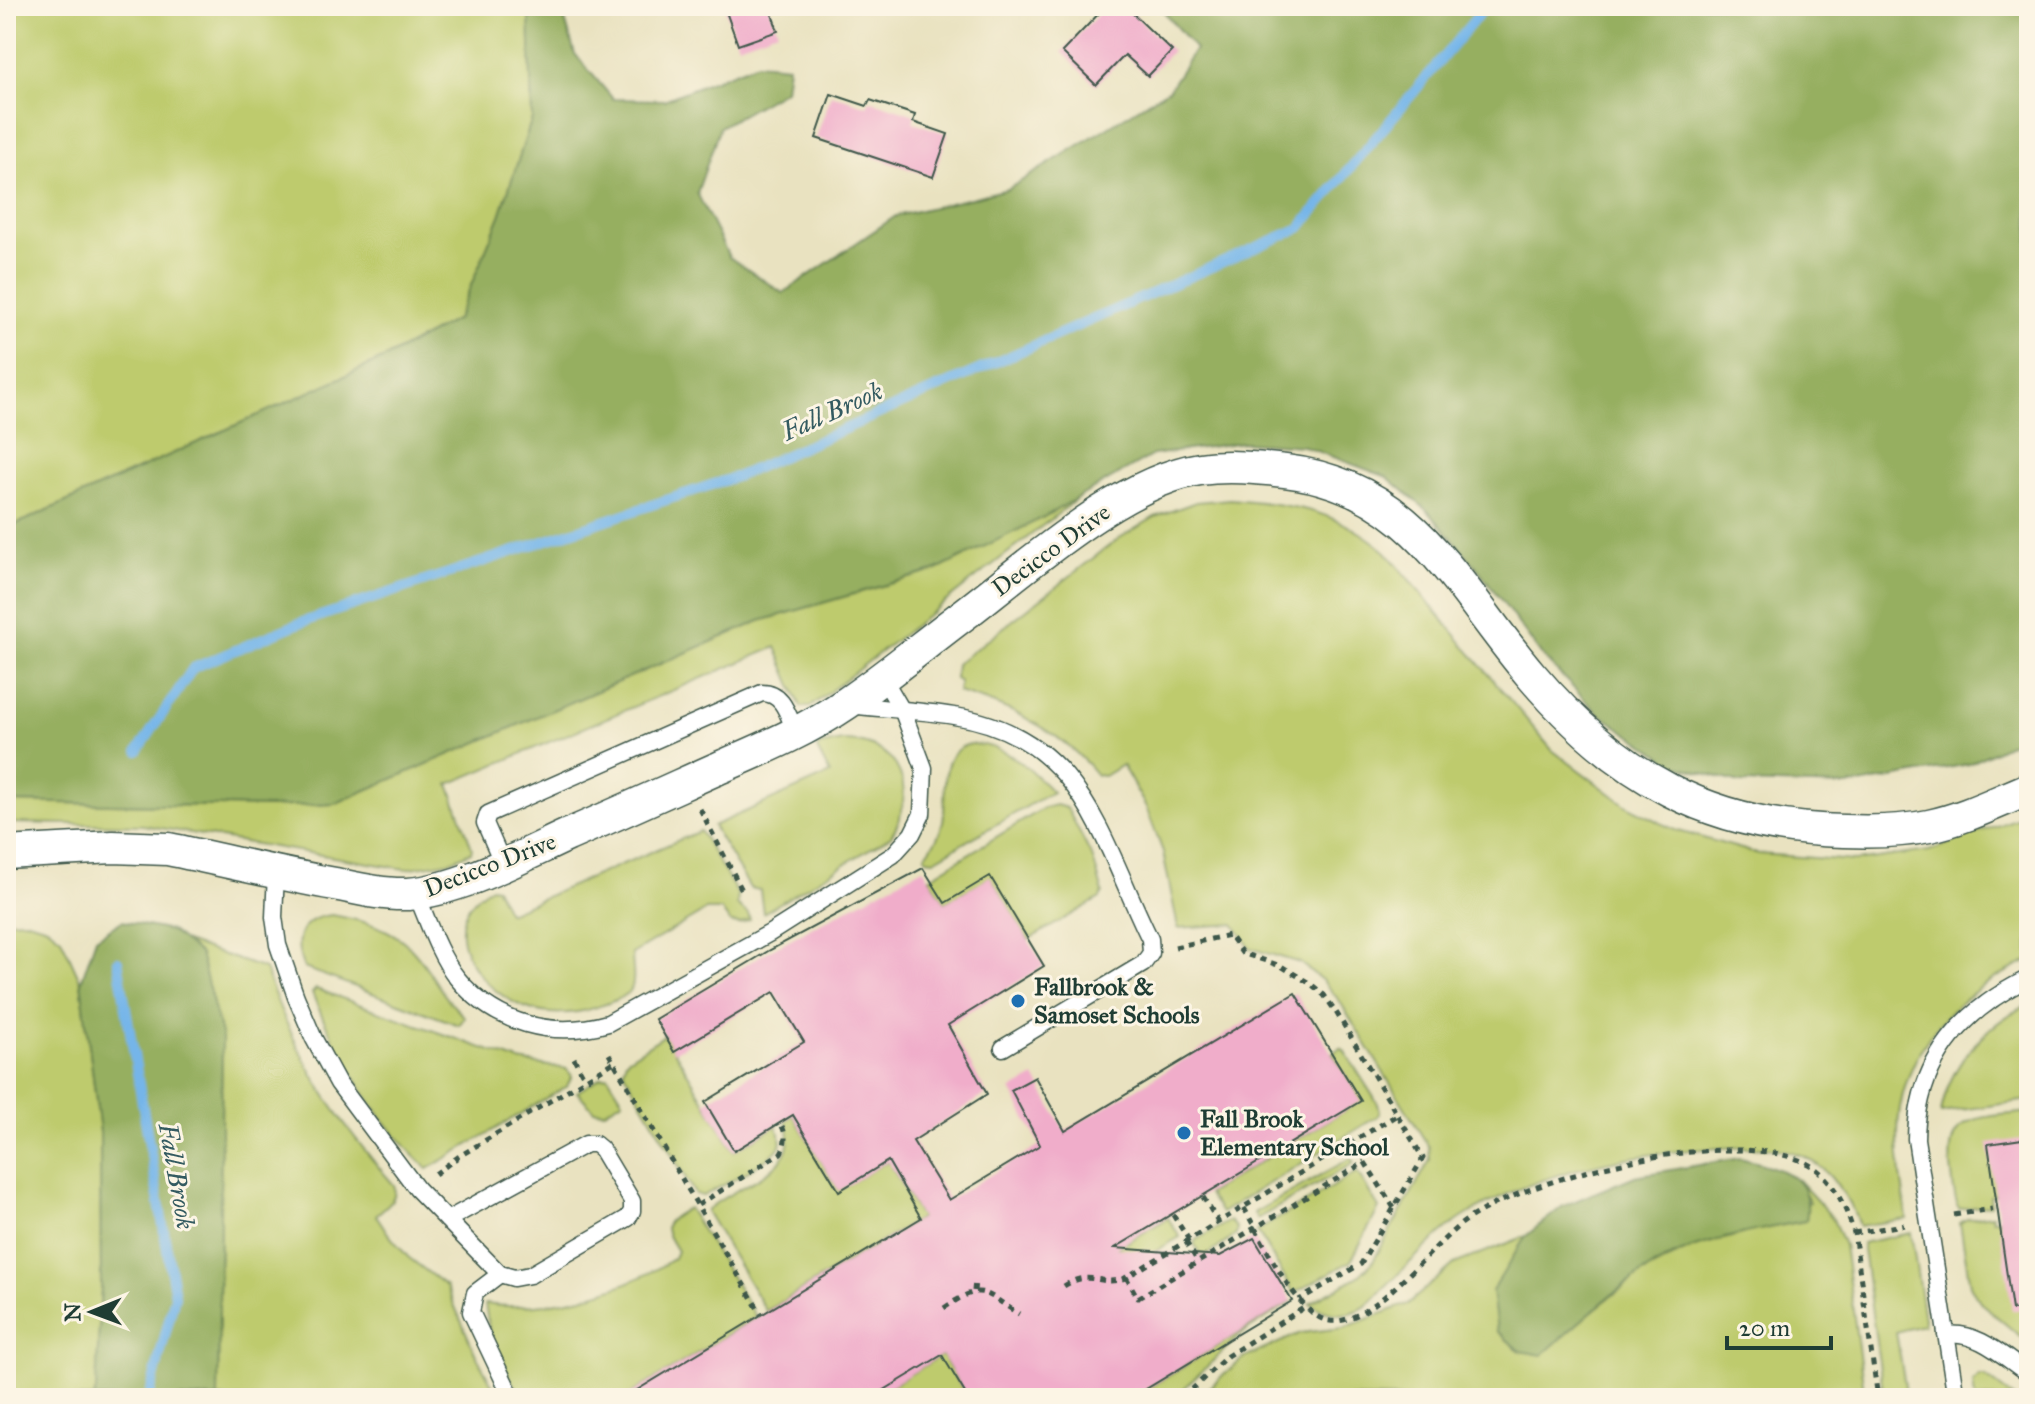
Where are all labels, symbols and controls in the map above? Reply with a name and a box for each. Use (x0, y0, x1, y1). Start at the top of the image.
water label: Fall Brook (776, 374, 888, 448)
street label: Decicco Drive (986, 497, 1116, 603)
street label: Decicco Drive (420, 826, 560, 904)
place label: Fallbrook & Samoset Schools (1034, 972, 1200, 1030)
marker: Fallbrook & Samoset Schools (1009, 992, 1027, 1010)
place label: Fall Brook Elementary School (1200, 1104, 1389, 1162)
water label: Fall Brook (152, 1119, 202, 1232)
marker: Fall Brook Elementary School (1175, 1124, 1193, 1142)
north arrow (52, 1272, 132, 1352)
scale bar (1727, 1300, 1831, 1350)
text: N (59, 1302, 86, 1322)
text: 20 m (1739, 1313, 1790, 1343)

